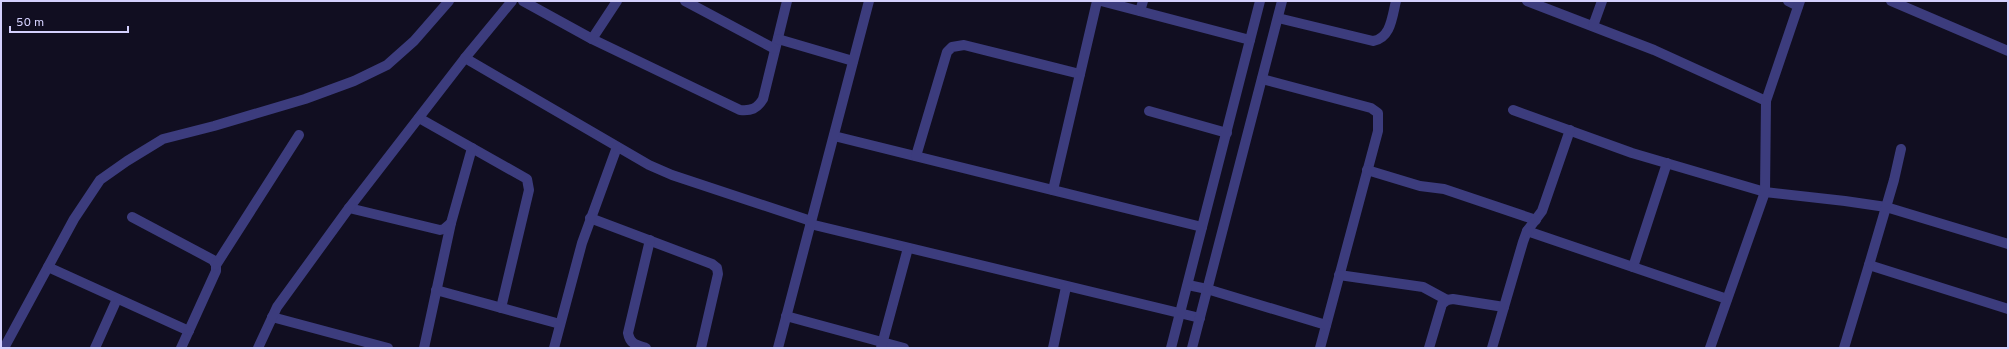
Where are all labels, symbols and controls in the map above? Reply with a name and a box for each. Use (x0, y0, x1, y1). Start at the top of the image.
scale bar (10, 8, 128, 34)
text: 50 m (16, 15, 44, 31)

